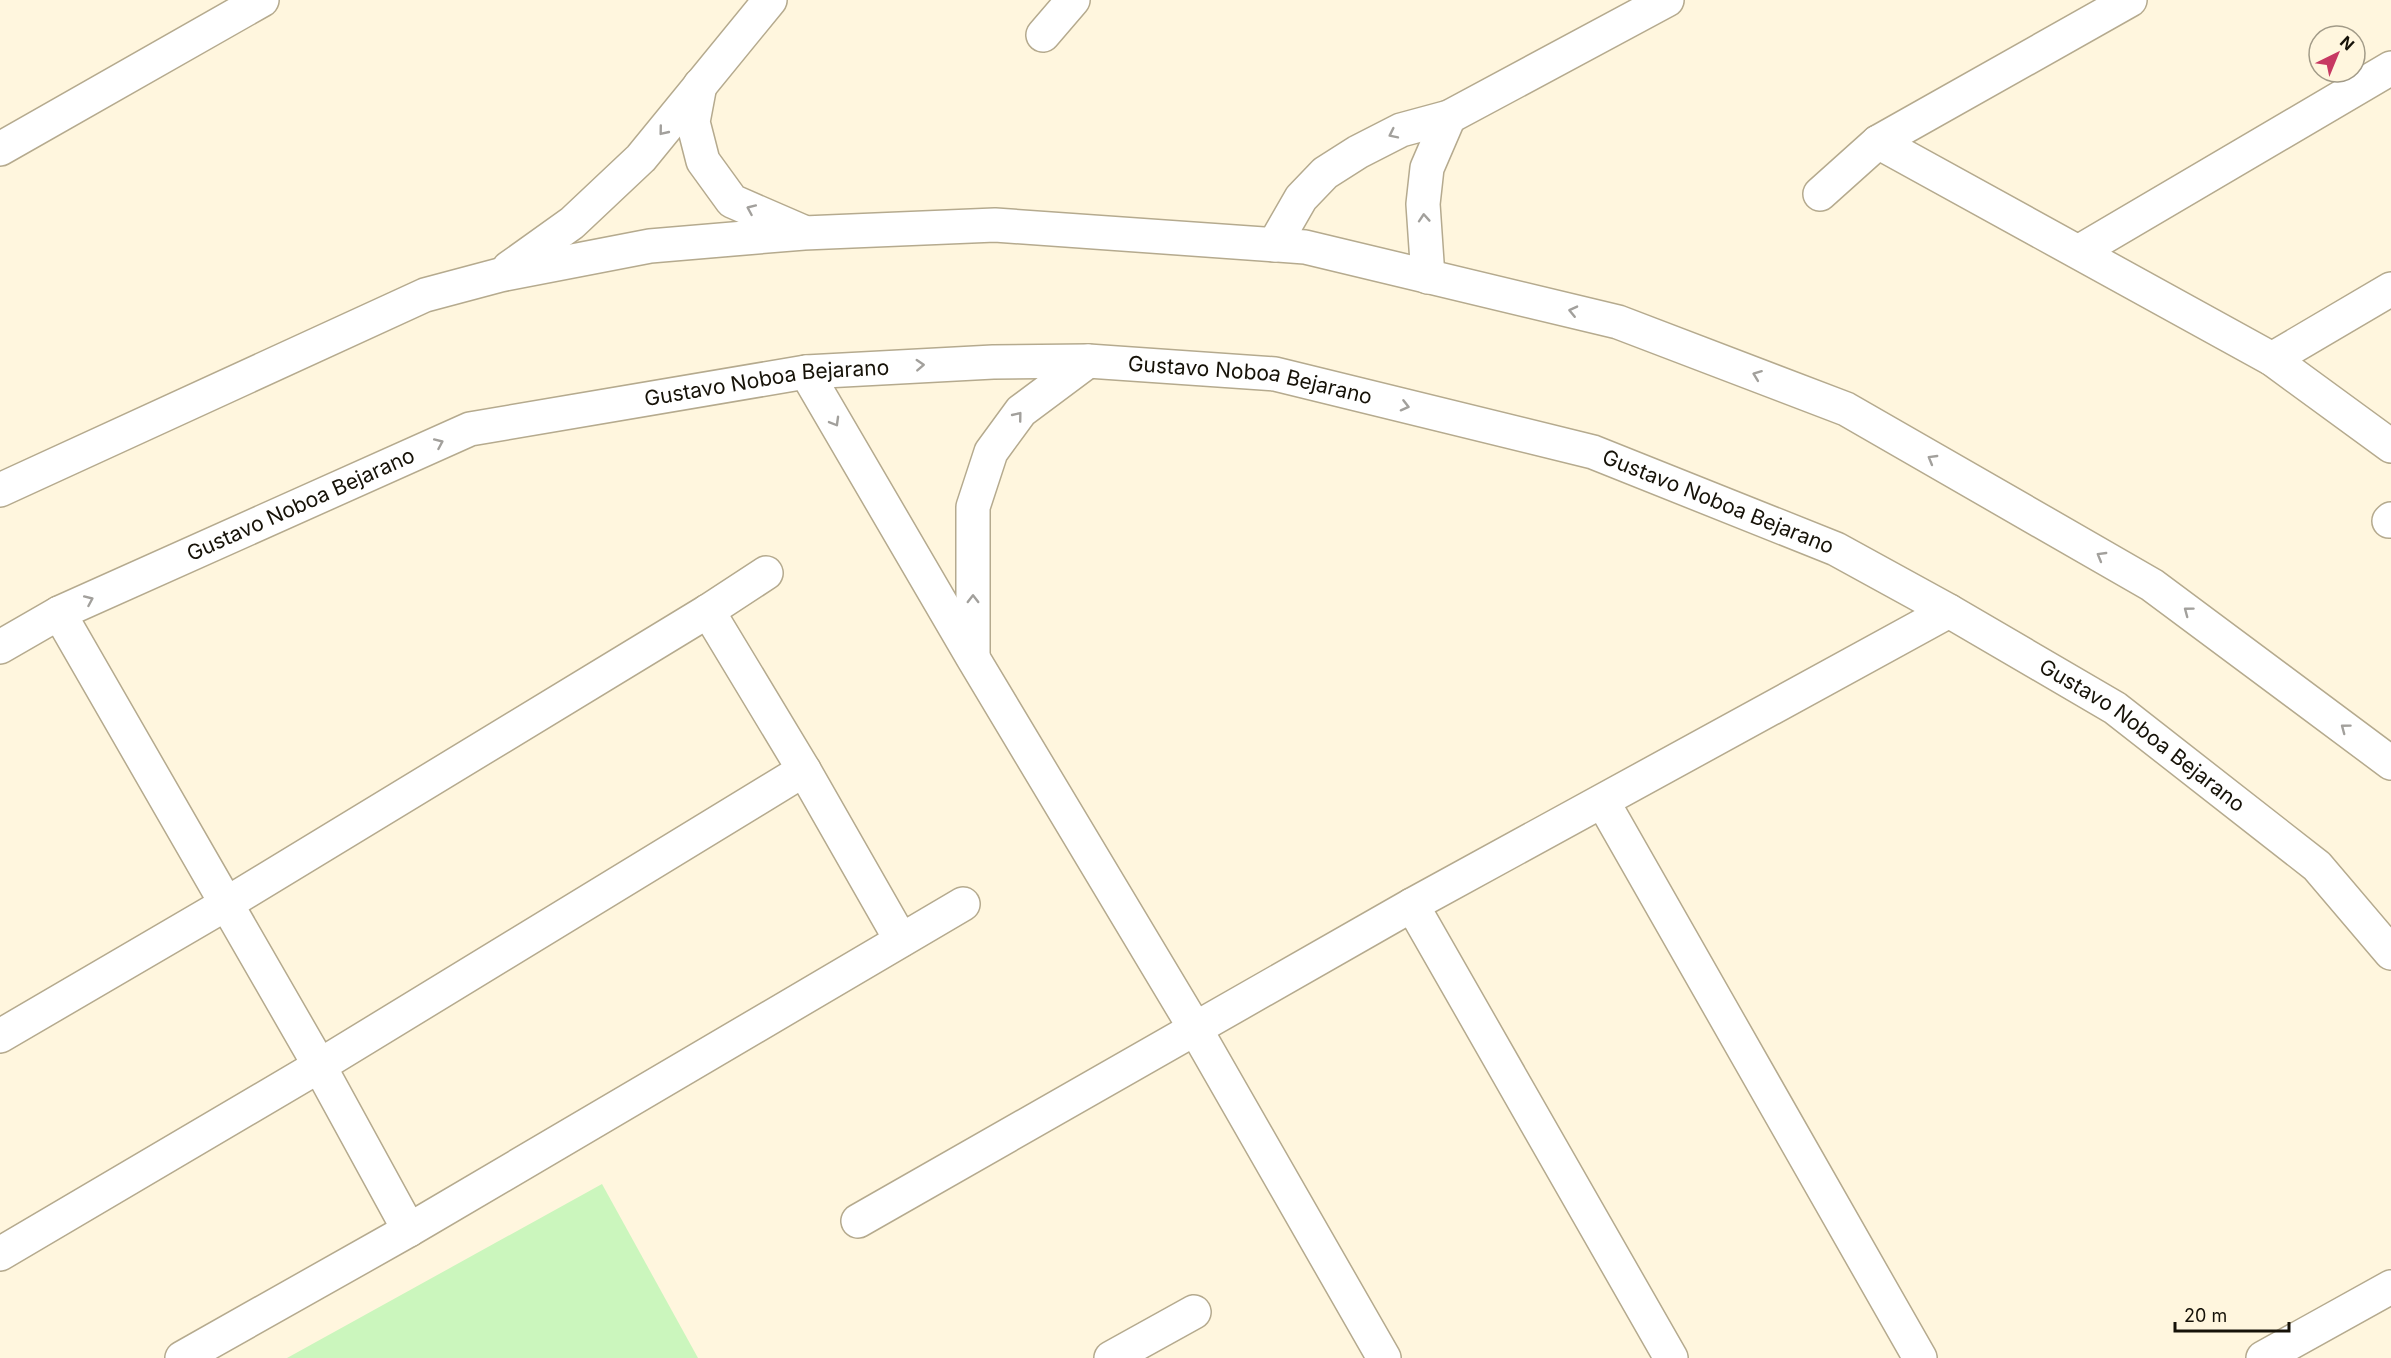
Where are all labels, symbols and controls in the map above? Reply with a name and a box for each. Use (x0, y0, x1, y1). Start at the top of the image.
north arrow (2307, 24, 2367, 84)
text: N (2336, 32, 2359, 55)
one-way arrow (659, 124, 670, 135)
one-way arrow (1389, 127, 1400, 139)
one-way arrow (746, 205, 757, 217)
one-way arrow (1418, 214, 1431, 223)
one-way arrow (1568, 306, 1578, 319)
street label: Gustavo Noboa Bejarano (1127, 351, 1375, 409)
street label: Gustavo Noboa Bejarano (642, 355, 890, 411)
one-way arrow (916, 359, 925, 372)
one-way arrow (1752, 370, 1763, 382)
one-way arrow (1400, 398, 1410, 411)
one-way arrow (1010, 412, 1021, 423)
one-way arrow (828, 416, 840, 426)
one-way arrow (433, 438, 444, 450)
street label: Gustavo Noboa Bejarano (183, 442, 418, 566)
street label: Gustavo Noboa Bejarano (1599, 444, 1838, 559)
one-way arrow (1928, 454, 1938, 466)
one-way arrow (2097, 551, 2108, 563)
one-way arrow (82, 595, 93, 607)
one-way arrow (967, 595, 979, 604)
one-way arrow (2184, 608, 2195, 619)
street label: Gustavo Noboa Bejarano (2035, 654, 2250, 817)
one-way arrow (2340, 724, 2351, 735)
scale bar (2175, 1295, 2289, 1333)
text: 20 m (2184, 1305, 2227, 1326)

